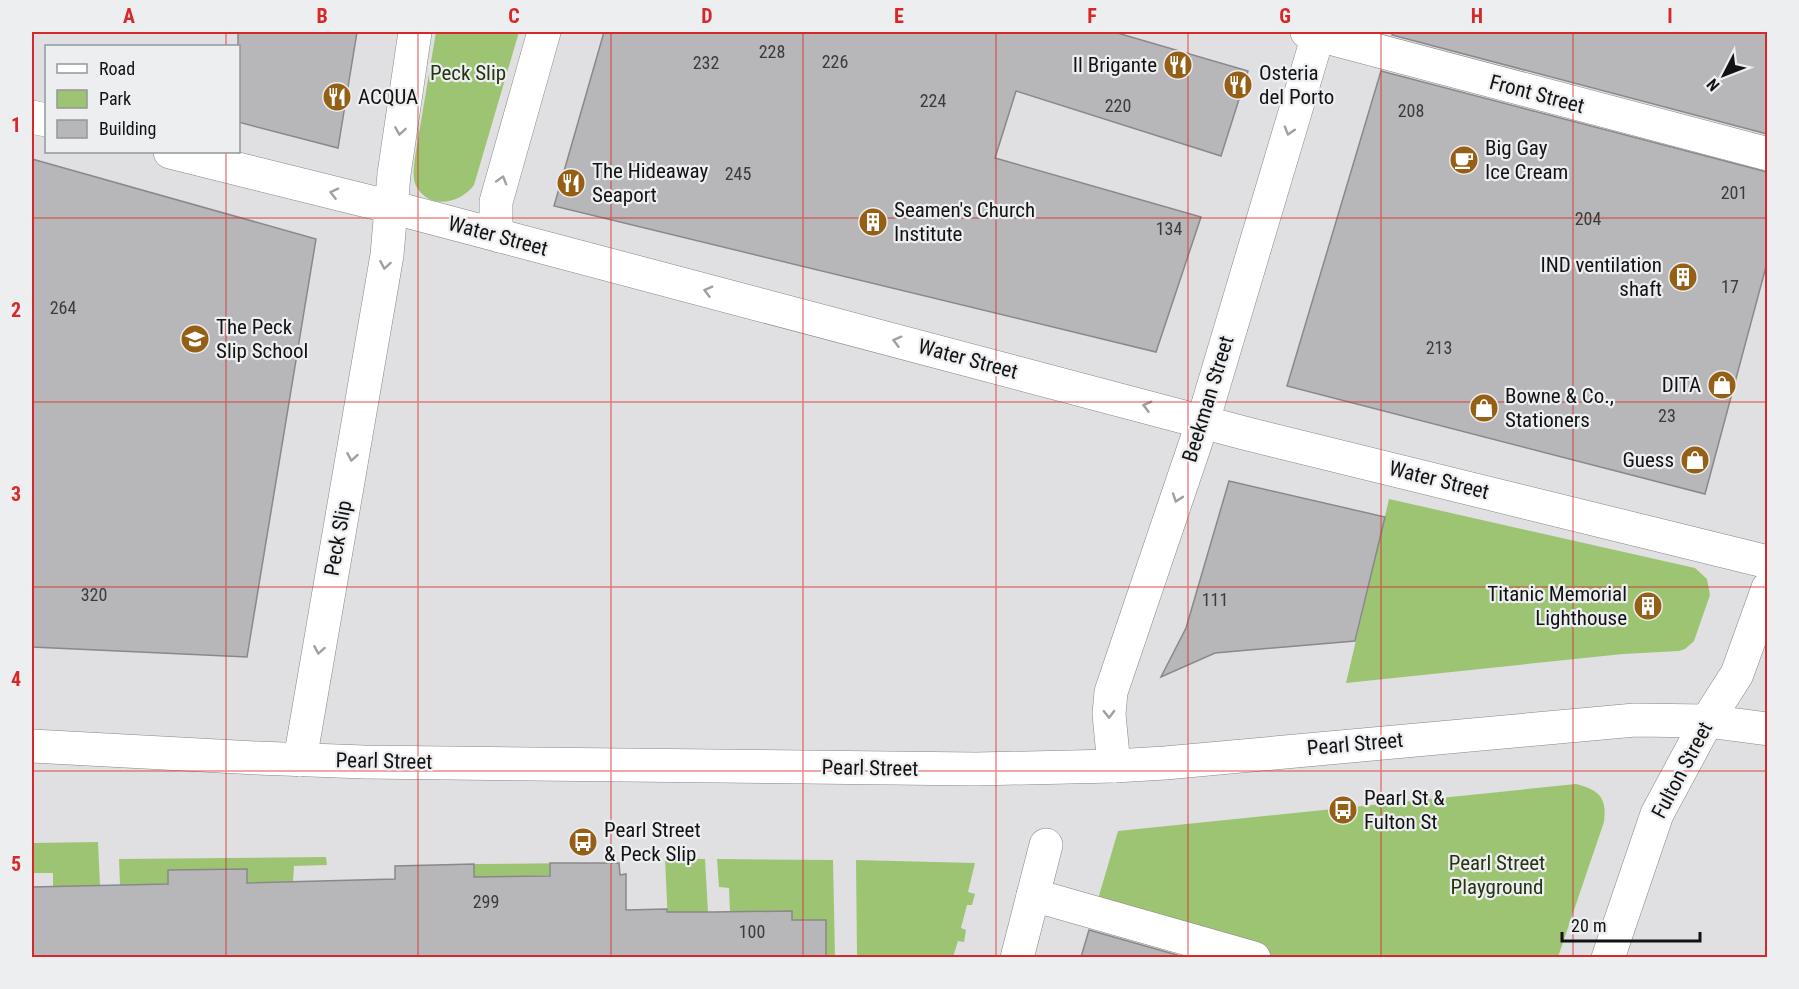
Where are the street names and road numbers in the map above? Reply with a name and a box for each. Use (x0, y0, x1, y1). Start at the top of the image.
street label: Front Street (1487, 70, 1587, 118)
street label: Water Street (446, 211, 550, 261)
street label: Beekman Street (1177, 333, 1239, 465)
street label: Water Street (916, 334, 1020, 384)
street label: Water Street (1387, 456, 1491, 504)
street label: Peck Slip (320, 498, 356, 578)
street label: Fulton Street (1647, 718, 1717, 822)
street label: Pearl Street (1306, 728, 1404, 760)
street label: Pearl Street (335, 748, 433, 774)
street label: Pearl Street (821, 755, 919, 781)

